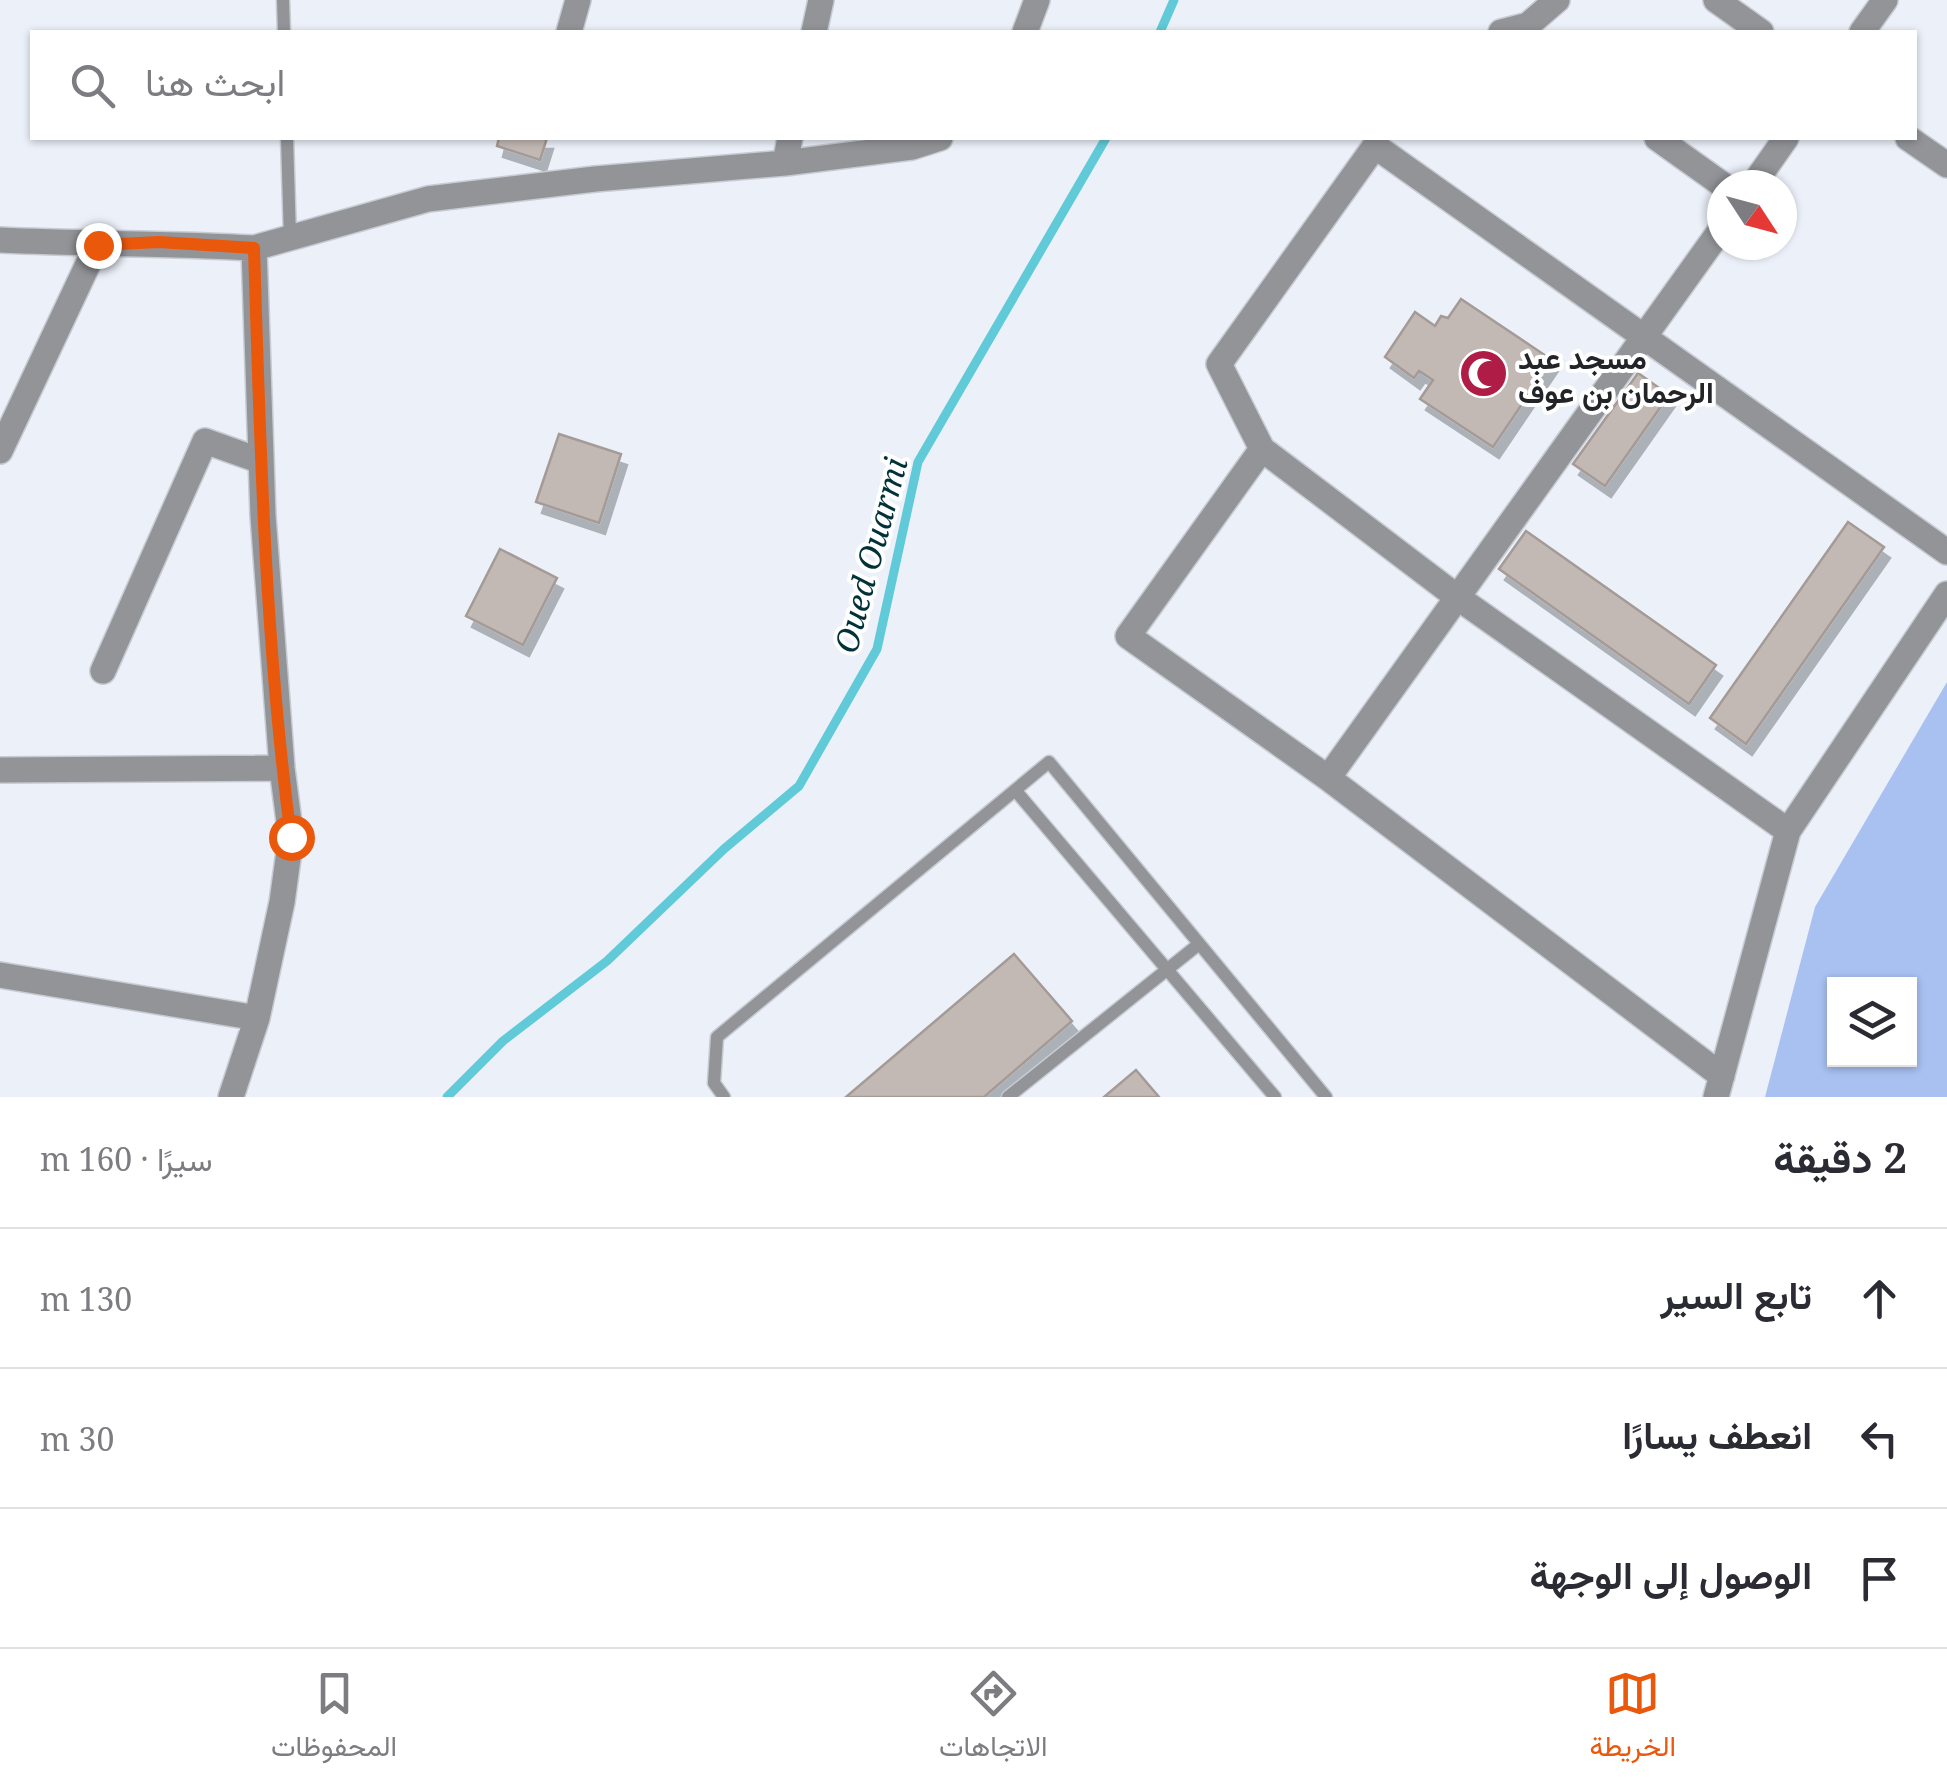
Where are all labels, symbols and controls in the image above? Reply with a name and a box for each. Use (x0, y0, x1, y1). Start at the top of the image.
search box (30, 30, 1917, 140)
text: ابحث هنا (145, 55, 285, 107)
icon: search (65, 58, 120, 113)
north arrow (1707, 170, 1797, 260)
route end (76, 223, 122, 269)
place label: مسجد عبد الرحمان بن عوف (1518, 337, 1714, 412)
mosque icon: مسجد عبد الرحمان بن عوف (1457, 348, 1509, 400)
water label: Oued Ouarmi (823, 452, 917, 657)
route start (269, 815, 315, 861)
map controls (1827, 977, 1917, 1067)
button: layers (1827, 977, 1917, 1067)
text: 2 دقيقة (1773, 1128, 1907, 1185)
text: سيرًا · 160 m (40, 1137, 212, 1180)
text: تابع السير (1660, 1268, 1812, 1320)
icon: ahead (1852, 1271, 1907, 1326)
text: 130 m (40, 1277, 132, 1320)
text: انعطف يسارًا (1622, 1408, 1812, 1460)
icon: left (1852, 1411, 1907, 1466)
text: 30 m (40, 1417, 114, 1460)
text: الوصول إلى الوجهة (1530, 1548, 1812, 1600)
icon: arrive (1852, 1551, 1907, 1606)
tab: المحفوظات (271, 1666, 397, 1771)
tab: الاتجاهات (939, 1666, 1048, 1771)
tab: الخريطة (1589, 1666, 1676, 1771)

